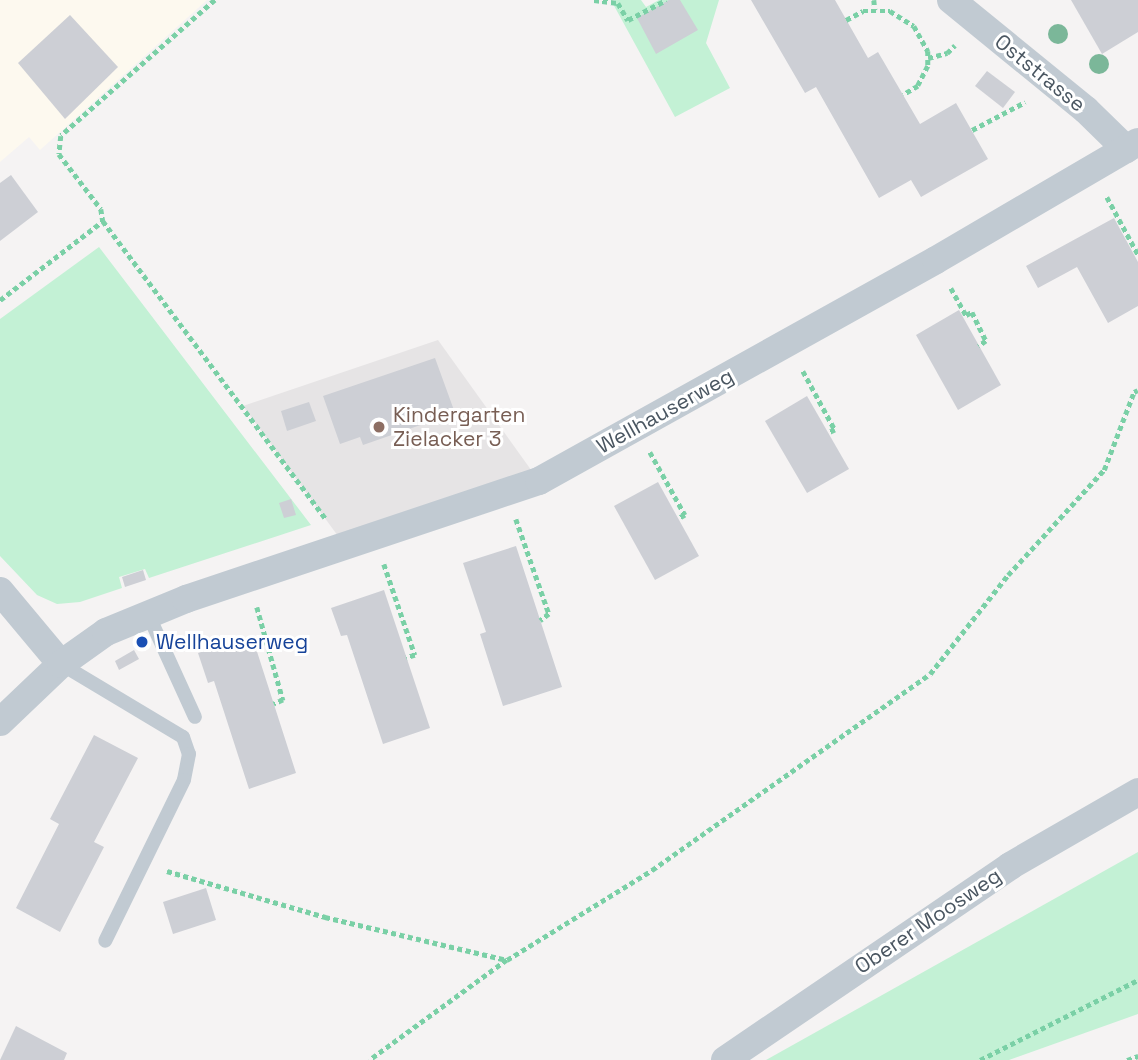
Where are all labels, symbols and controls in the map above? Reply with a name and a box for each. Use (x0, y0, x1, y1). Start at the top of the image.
street label: Oststrasse (990, 29, 1090, 117)
street label: Wellhauserweg (592, 363, 738, 459)
place label: Kindergarten Zielacker 3 (393, 402, 525, 452)
marker: Kindergarten Zielacker 3 (371, 419, 387, 435)
place label: Wellhauserweg (156, 629, 308, 655)
marker: Wellhauserweg (134, 634, 150, 650)
street label: Oberer Moosweg (850, 863, 1006, 979)

